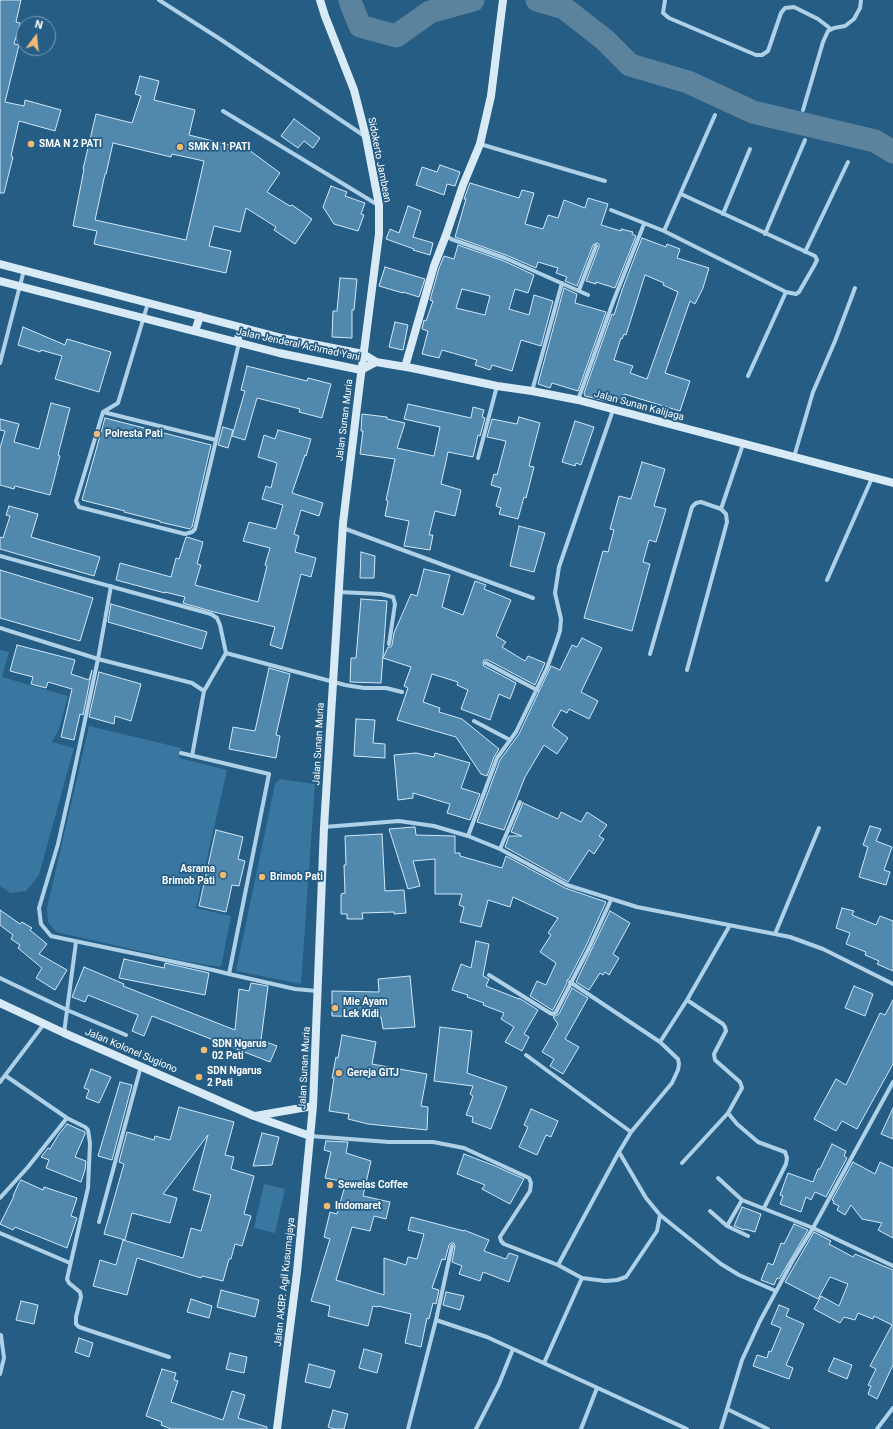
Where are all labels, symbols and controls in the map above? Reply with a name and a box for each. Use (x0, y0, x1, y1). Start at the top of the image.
north arrow (16, 16, 56, 56)
text: N (34, 18, 44, 32)
street label: Sidokerto Jambean (365, 116, 393, 204)
place label: SMA N 2 PATI (39, 138, 102, 150)
marker: SMA N 2 PATI (26, 139, 36, 149)
place label: SMK N 1 PATI (188, 141, 250, 153)
marker: SMK N 1 PATI (175, 142, 185, 152)
street label: Jalan Jenderal Achmad Yani (235, 326, 361, 364)
street label: Jalan Sunan Muria (334, 378, 356, 462)
street label: Jalan Sunan Kalijaga (593, 388, 685, 424)
place label: Polresta Pati (105, 428, 163, 440)
marker: Polresta Pati (92, 429, 102, 439)
street label: Jalan Sunan Muria (311, 702, 327, 786)
place label: Asrama Brimob Pati (162, 863, 215, 886)
marker: Asrama Brimob Pati (218, 870, 228, 880)
place label: Brimob Pati (270, 871, 323, 883)
marker: Brimob Pati (257, 872, 267, 882)
place label: Mie Ayam Lek Kidi (343, 996, 388, 1020)
marker: Mie Ayam Lek Kidi (330, 1003, 340, 1013)
street label: Jalan Kolonel Sugiono (83, 1026, 179, 1076)
street label: Jalan Sunan Muria (297, 1026, 313, 1110)
place label: SDN Ngarus 02 Pati (212, 1038, 267, 1062)
marker: SDN Ngarus 02 Pati (199, 1045, 209, 1055)
place label: SDN Ngarus 2 Pati (207, 1065, 262, 1088)
place label: Gereja GITJ (347, 1067, 399, 1079)
marker: Gereja GITJ (334, 1068, 344, 1078)
marker: SDN Ngarus 2 Pati (194, 1072, 204, 1082)
place label: Sewelas Coffee (338, 1179, 408, 1191)
marker: Sewelas Coffee (325, 1180, 335, 1190)
place label: Indomaret (335, 1200, 381, 1212)
marker: Indomaret (322, 1201, 332, 1211)
street label: Jalan AKBP. Agil Kusumajaya (272, 1217, 298, 1347)

